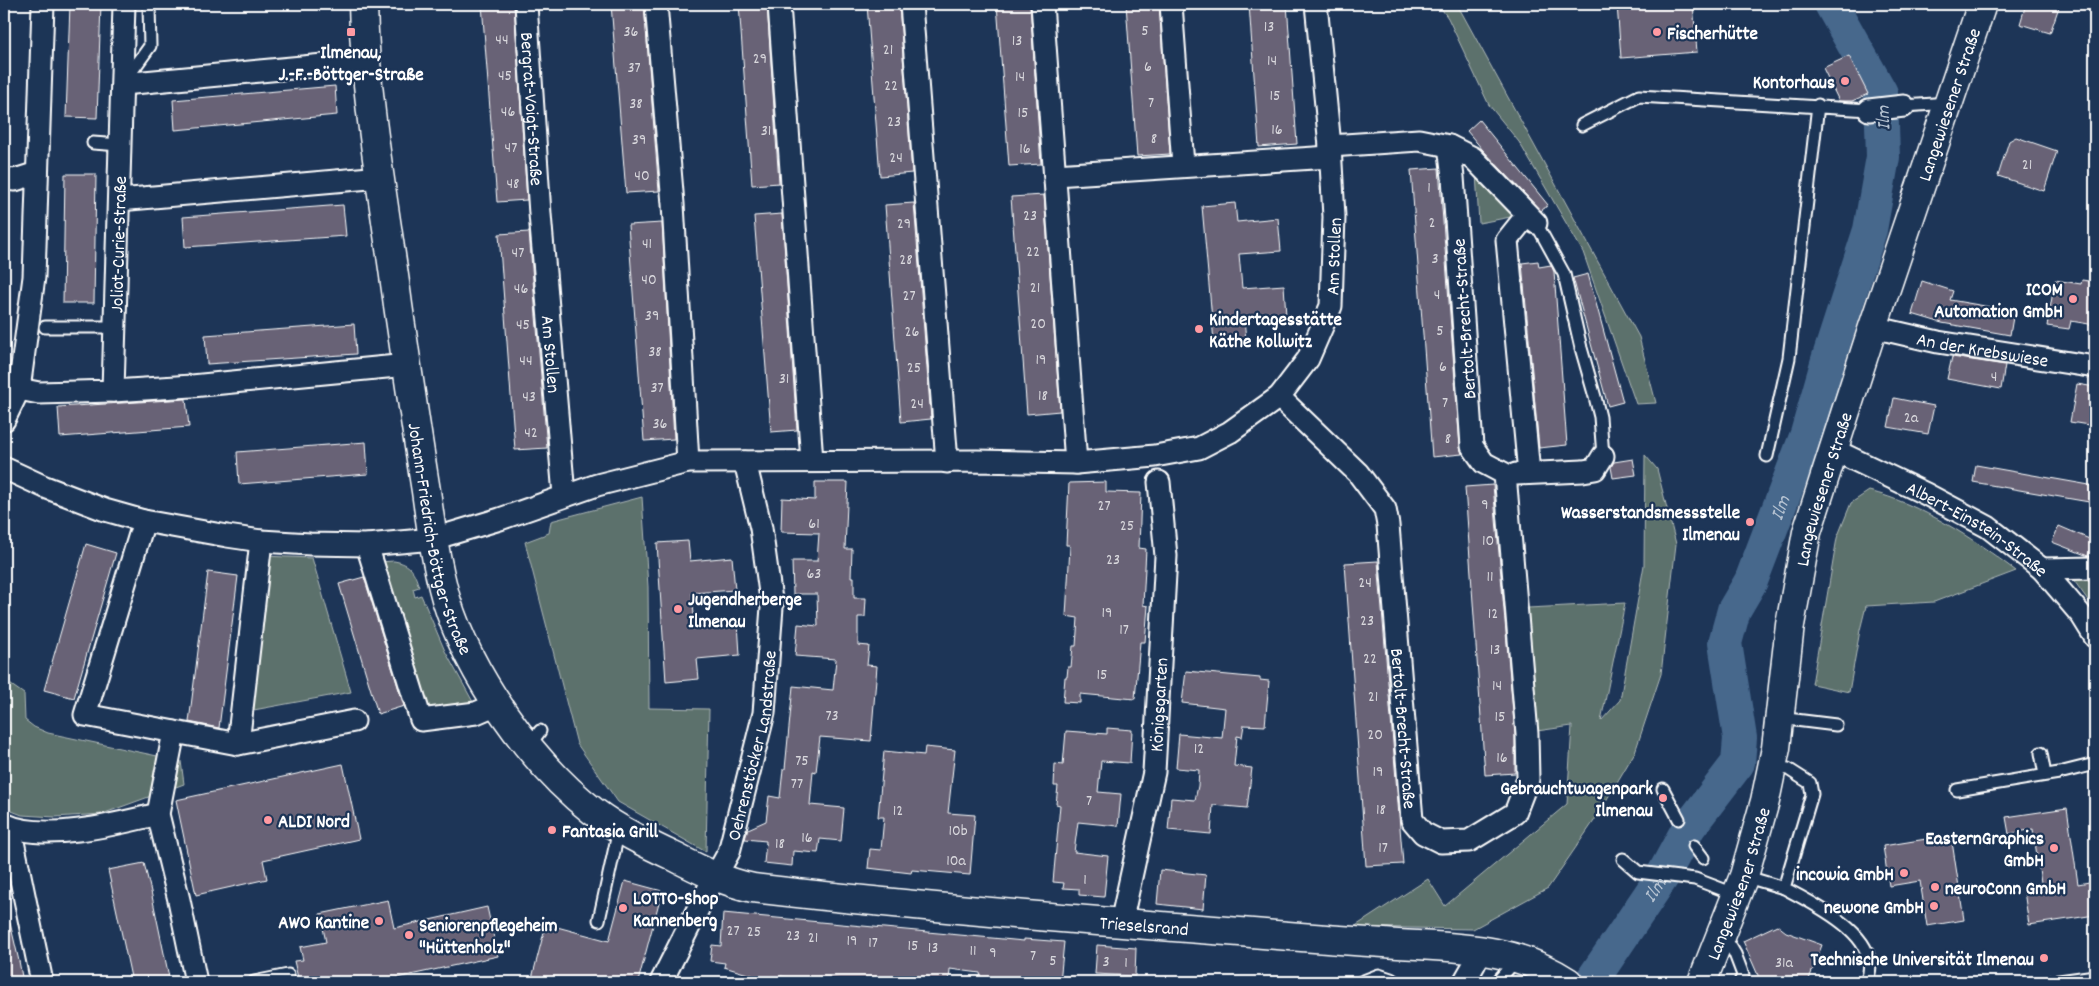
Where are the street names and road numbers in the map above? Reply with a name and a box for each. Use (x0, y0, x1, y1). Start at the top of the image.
street label: Langewiesener Straße (1913, 25, 1990, 185)
street label: Bergrat-Voigt-Straße (511, 31, 548, 187)
street label: Joliot-Curie-Straße (105, 176, 136, 314)
street label: Am Stollen (1321, 217, 1351, 296)
street label: Bertolt-Brecht-Straße (1447, 238, 1486, 400)
street label: Am Stollen (532, 314, 565, 394)
street label: An der Krebswiese (1913, 327, 2050, 376)
street label: Langewiesener Straße (1791, 409, 1862, 569)
street label: Johann-Friedrich-Böttger-Straße (399, 421, 477, 660)
street label: Albert-Einstein-Straße (1901, 476, 2053, 584)
street label: Bertolt-Brecht-Straße (1381, 647, 1421, 810)
street label: Oehrenstöcker Landstraße (722, 650, 786, 844)
street label: Königsgarten (1145, 657, 1177, 753)
street label: Langewiesener Straße (1702, 805, 1780, 965)
street label: Trieselsrand (1098, 911, 1189, 945)

